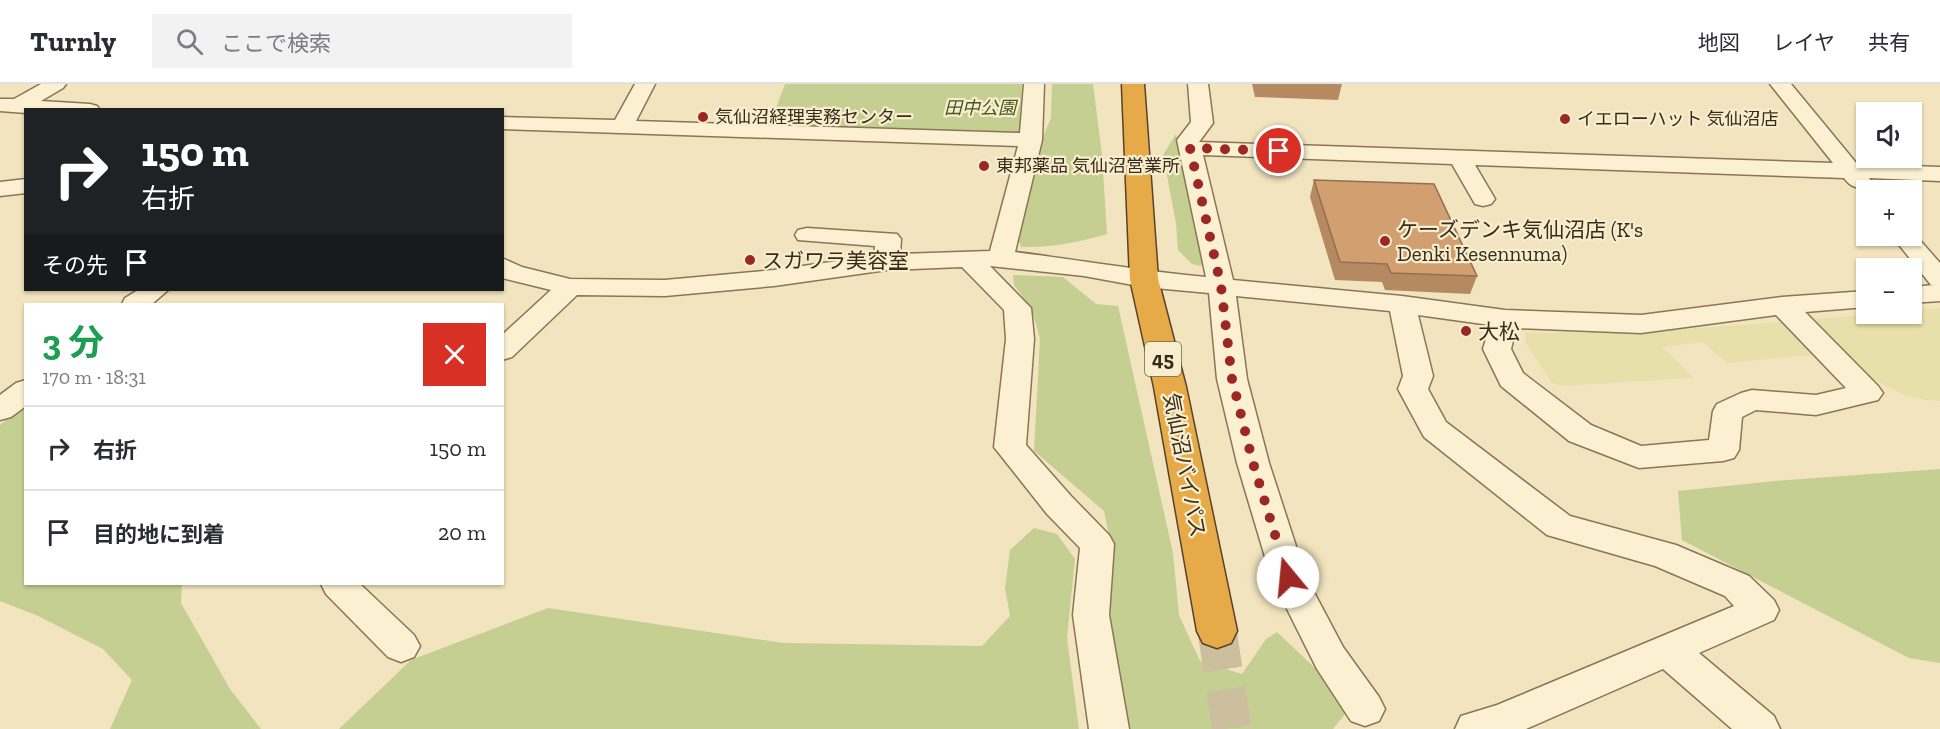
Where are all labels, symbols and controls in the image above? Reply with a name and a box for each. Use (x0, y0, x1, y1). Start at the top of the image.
search box (152, 14, 572, 68)
text: Turnly (30, 25, 116, 58)
icon: search (173, 25, 206, 58)
text: ここで検索 (221, 30, 331, 57)
text: 地図 (1698, 30, 1740, 55)
text: レイヤ (1773, 30, 1835, 55)
text: 共有 (1868, 30, 1910, 55)
park label: 田中公園 (944, 97, 1019, 119)
map controls (1856, 102, 1922, 324)
button: sound (1856, 102, 1922, 168)
place label: 気仙沼経理実務センター (715, 106, 913, 128)
place label: イエローハット 気仙沼店 (1577, 108, 1779, 130)
marker: 気仙沼経理実務センター (696, 110, 710, 124)
marker: イエローハット 気仙沼店 (1558, 112, 1572, 126)
pin (1253, 125, 1304, 176)
text: 150 m (141, 126, 249, 177)
icon: right (42, 132, 120, 210)
icon: arrive (1262, 134, 1295, 167)
place label: 東邦薬品 気仙沼営業所 (996, 155, 1180, 177)
marker: 東邦薬品 気仙沼営業所 (977, 159, 991, 173)
button: + (1856, 180, 1922, 246)
text: 右折 (141, 183, 195, 215)
place label: ケーズデンキ気仙沼店 (K's Denki Kesennuma) (1397, 217, 1643, 266)
marker: ケーズデンキ気仙沼店 (K's Denki Kesennuma) (1378, 234, 1392, 248)
icon: arrive (120, 246, 153, 279)
place label: スガワラ美容室 (762, 248, 909, 273)
text: その先 (42, 252, 108, 279)
marker: スガワラ美容室 (743, 253, 757, 267)
button: − (1856, 258, 1922, 324)
place label: 大松 (1478, 319, 1520, 344)
text: 3 分 (42, 321, 104, 364)
button: close (423, 323, 486, 386)
marker: 大松 (1459, 324, 1473, 338)
road number: 45 (1145, 342, 1181, 376)
text: 170 m · 18:31 (42, 365, 146, 389)
street label: 気仙沼バイパス (1159, 391, 1211, 539)
icon: right (42, 432, 75, 465)
text: 150 m (430, 435, 486, 462)
text: 右折 (93, 437, 137, 464)
icon: arrive (42, 516, 75, 549)
text: 20 m (438, 519, 486, 546)
text: 目的地に到着 (93, 521, 225, 548)
position arrow (1256, 545, 1320, 609)

